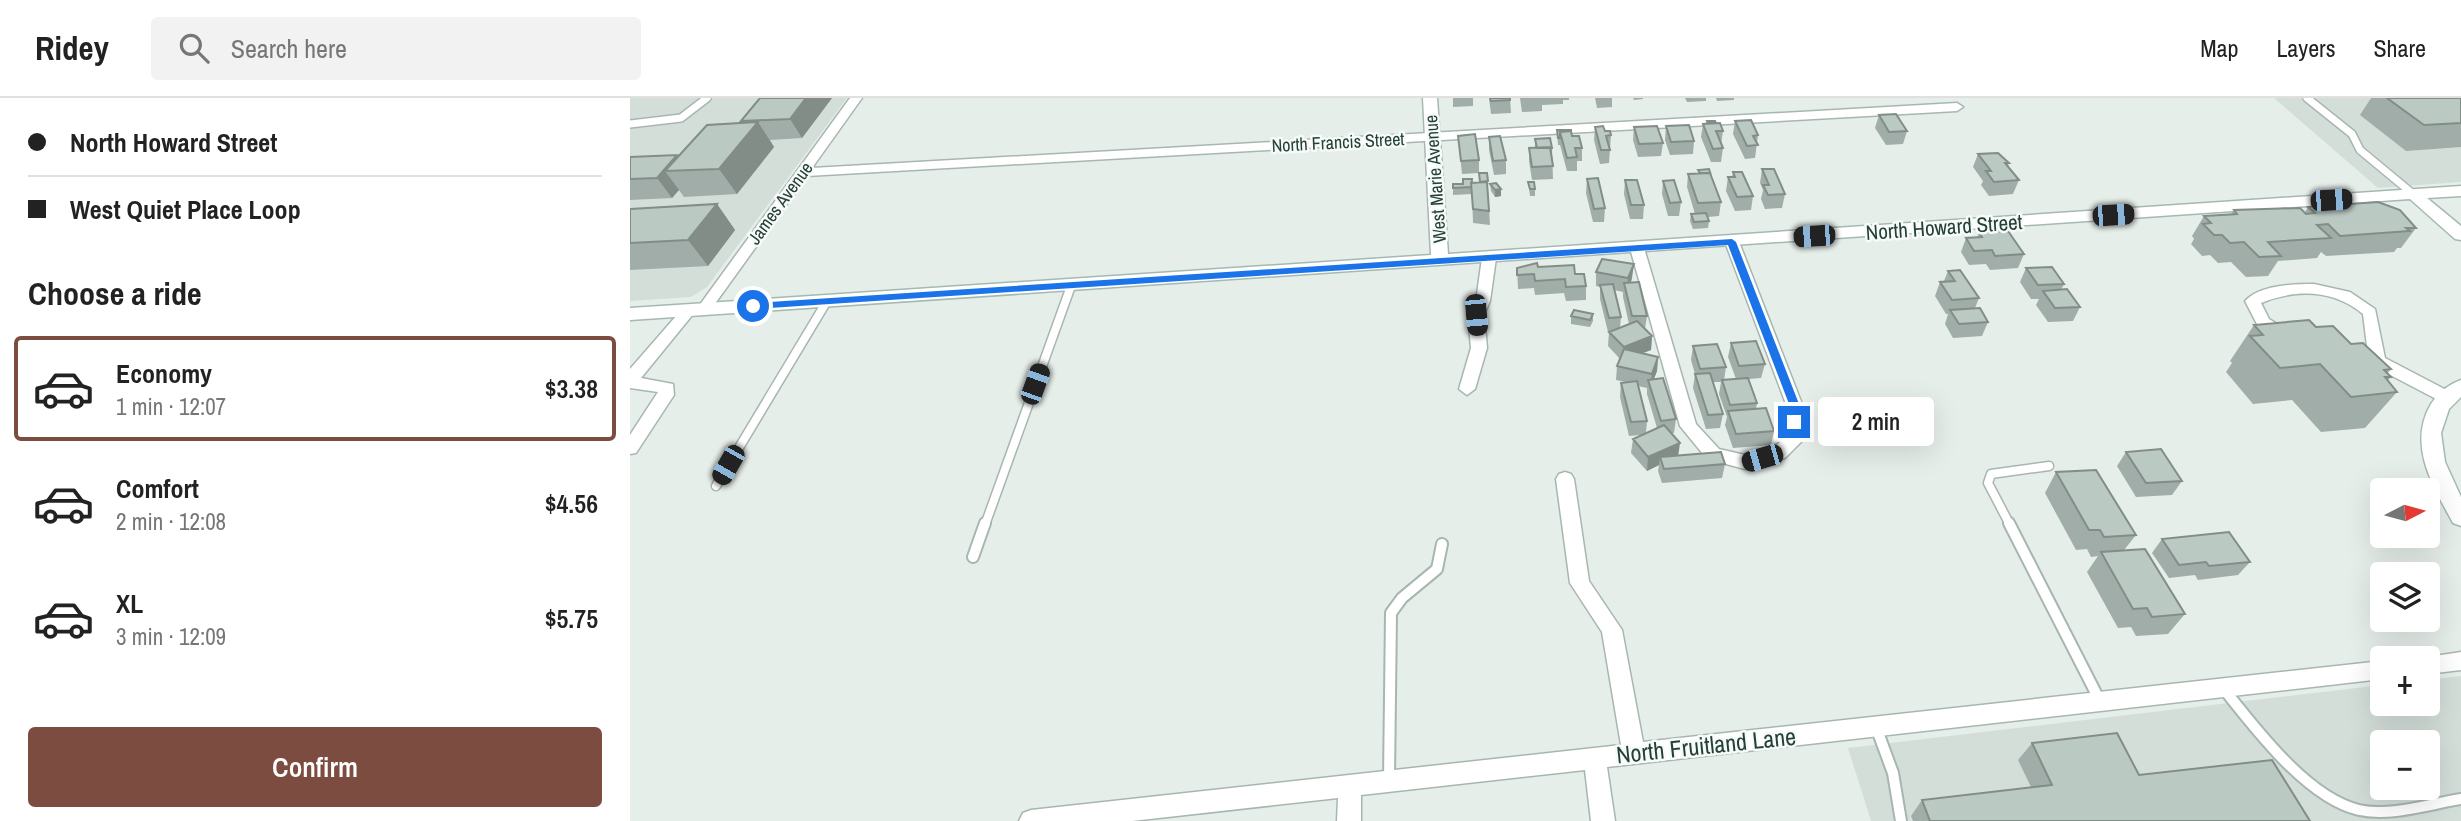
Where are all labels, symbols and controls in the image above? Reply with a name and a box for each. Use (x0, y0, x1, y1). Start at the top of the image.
search box (151, 17, 641, 80)
text: Ridey (35, 26, 109, 70)
icon: search (175, 29, 213, 67)
text: Search here (231, 31, 347, 66)
text: Map (2200, 32, 2238, 64)
text: Layers (2276, 32, 2335, 64)
text: Share (2373, 32, 2426, 64)
street label: West Marie Avenue (1418, 114, 1452, 244)
text: North Howard Street (70, 125, 277, 160)
street label: North Francis Street (1271, 126, 1405, 158)
street label: James Avenue (742, 157, 818, 249)
car (2310, 188, 2353, 212)
text: West Quiet Place Loop (70, 192, 301, 227)
car (2092, 203, 2135, 227)
street label: North Howard Street (1865, 207, 2024, 247)
car (1793, 224, 1836, 248)
text: Choose a ride (28, 272, 202, 315)
route start (737, 290, 769, 322)
car (1464, 293, 1489, 337)
text: Economy (116, 356, 212, 391)
icon: car (32, 357, 95, 420)
car (1018, 361, 1053, 407)
text: $3.38 (545, 371, 598, 406)
text: 1 min · 12:07 (116, 391, 226, 422)
callout: 2 min (1818, 398, 1934, 446)
route end (1778, 406, 1810, 438)
text: 2 min (1852, 406, 1900, 437)
car (709, 442, 748, 488)
car (1739, 442, 1786, 474)
text: Comfort (116, 471, 199, 506)
icon: car (32, 472, 95, 535)
north arrow (2370, 478, 2440, 548)
map controls (2370, 478, 2440, 800)
text: $4.56 (545, 486, 598, 521)
text: 2 min · 12:08 (116, 506, 226, 537)
button: layers (2370, 562, 2440, 632)
text: XL (116, 586, 143, 621)
icon: car (32, 587, 95, 650)
text: $5.75 (545, 601, 598, 636)
text: 3 min · 12:09 (116, 621, 226, 652)
button: + (2370, 646, 2440, 716)
street label: North Fruitland Lane (1615, 720, 1797, 770)
button: Confirm (28, 727, 602, 807)
button: − (2370, 730, 2440, 800)

